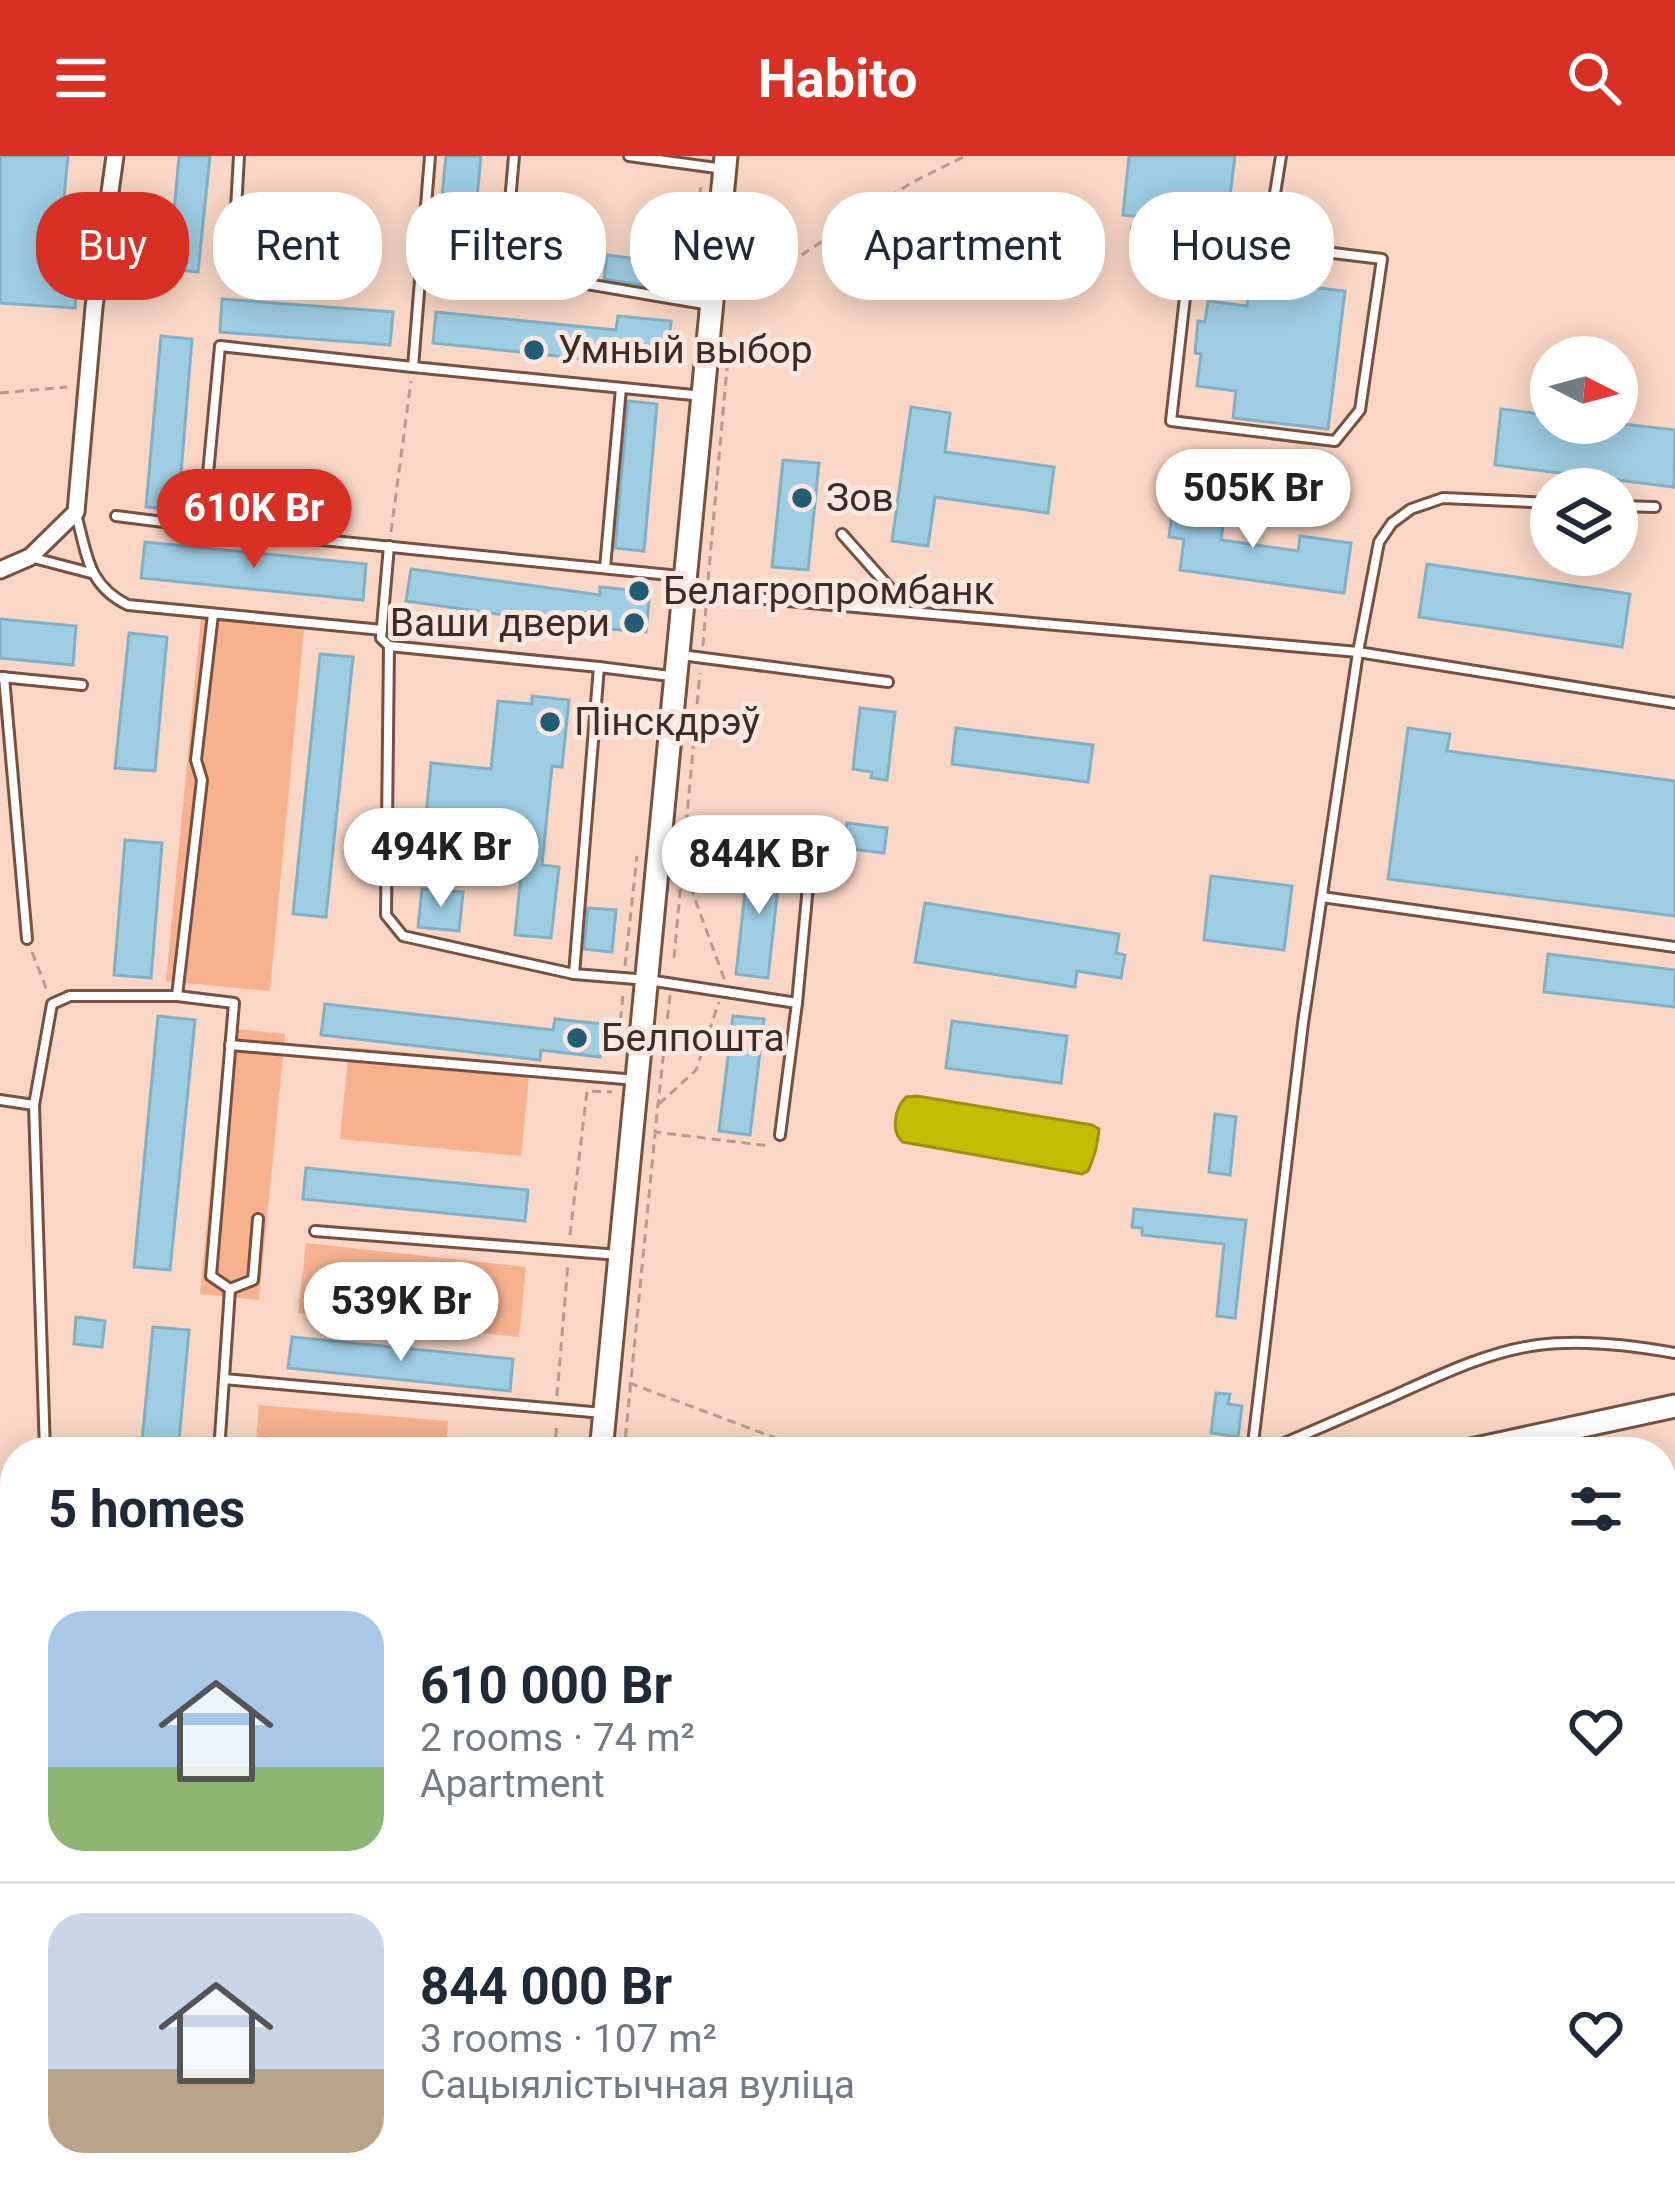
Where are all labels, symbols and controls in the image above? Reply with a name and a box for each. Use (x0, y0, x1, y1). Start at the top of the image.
icon: menu (48, 45, 114, 111)
icon: search (1561, 45, 1627, 111)
text: Habito (758, 47, 917, 110)
chip: Buy (36, 192, 189, 300)
chip: Rent (213, 192, 382, 300)
chip: Filters (406, 192, 606, 300)
chip: New (630, 192, 798, 300)
chip: Apartment (822, 192, 1105, 300)
chip: House (1129, 192, 1334, 300)
place label: Умный выбор (558, 327, 813, 373)
north arrow (1530, 336, 1638, 444)
map controls (1530, 336, 1638, 576)
marker: Умный выбор (521, 337, 547, 363)
pin: 505K Br (1142, 449, 1364, 551)
text: 505K Br (1183, 465, 1323, 511)
button: layers (1530, 468, 1638, 576)
pin: 610K Br (143, 469, 365, 571)
place label: Зов (826, 475, 894, 521)
text: 610K Br (184, 485, 324, 531)
marker: Зов (789, 485, 815, 511)
place label: Белагропромбанк (663, 568, 994, 614)
marker: Белагропромбанк (626, 578, 652, 604)
place label: Ваши двери (390, 600, 610, 646)
marker: Ваши двери (621, 610, 647, 636)
place label: Пінскдрэў (574, 699, 760, 745)
marker: Пінскдрэў (537, 709, 563, 735)
pin: 494K Br (330, 808, 552, 910)
pin: 844K Br (648, 815, 870, 917)
text: 494K Br (371, 824, 511, 870)
text: 844K Br (689, 831, 829, 877)
place label: Белпошта (601, 1015, 785, 1061)
marker: Белпошта (564, 1025, 590, 1051)
pin: 539K Br (290, 1262, 512, 1364)
text: 539K Br (331, 1278, 471, 1324)
icon: filters (1563, 1476, 1629, 1542)
text: 5 homes (48, 1480, 245, 1539)
text: 610 000 Br (420, 1656, 672, 1715)
icon: home (144, 1659, 288, 1803)
icon: heart (1563, 1698, 1629, 1764)
text: 2 rooms · 74 m² (420, 1715, 695, 1761)
text: Apartment (420, 1761, 605, 1807)
text: 844 000 Br (420, 1957, 672, 2016)
icon: home (144, 1961, 288, 2105)
icon: heart (1563, 2000, 1629, 2066)
text: 3 rooms · 107 m² (420, 2016, 717, 2062)
text: Сацыялістычная вуліца (420, 2062, 855, 2108)

